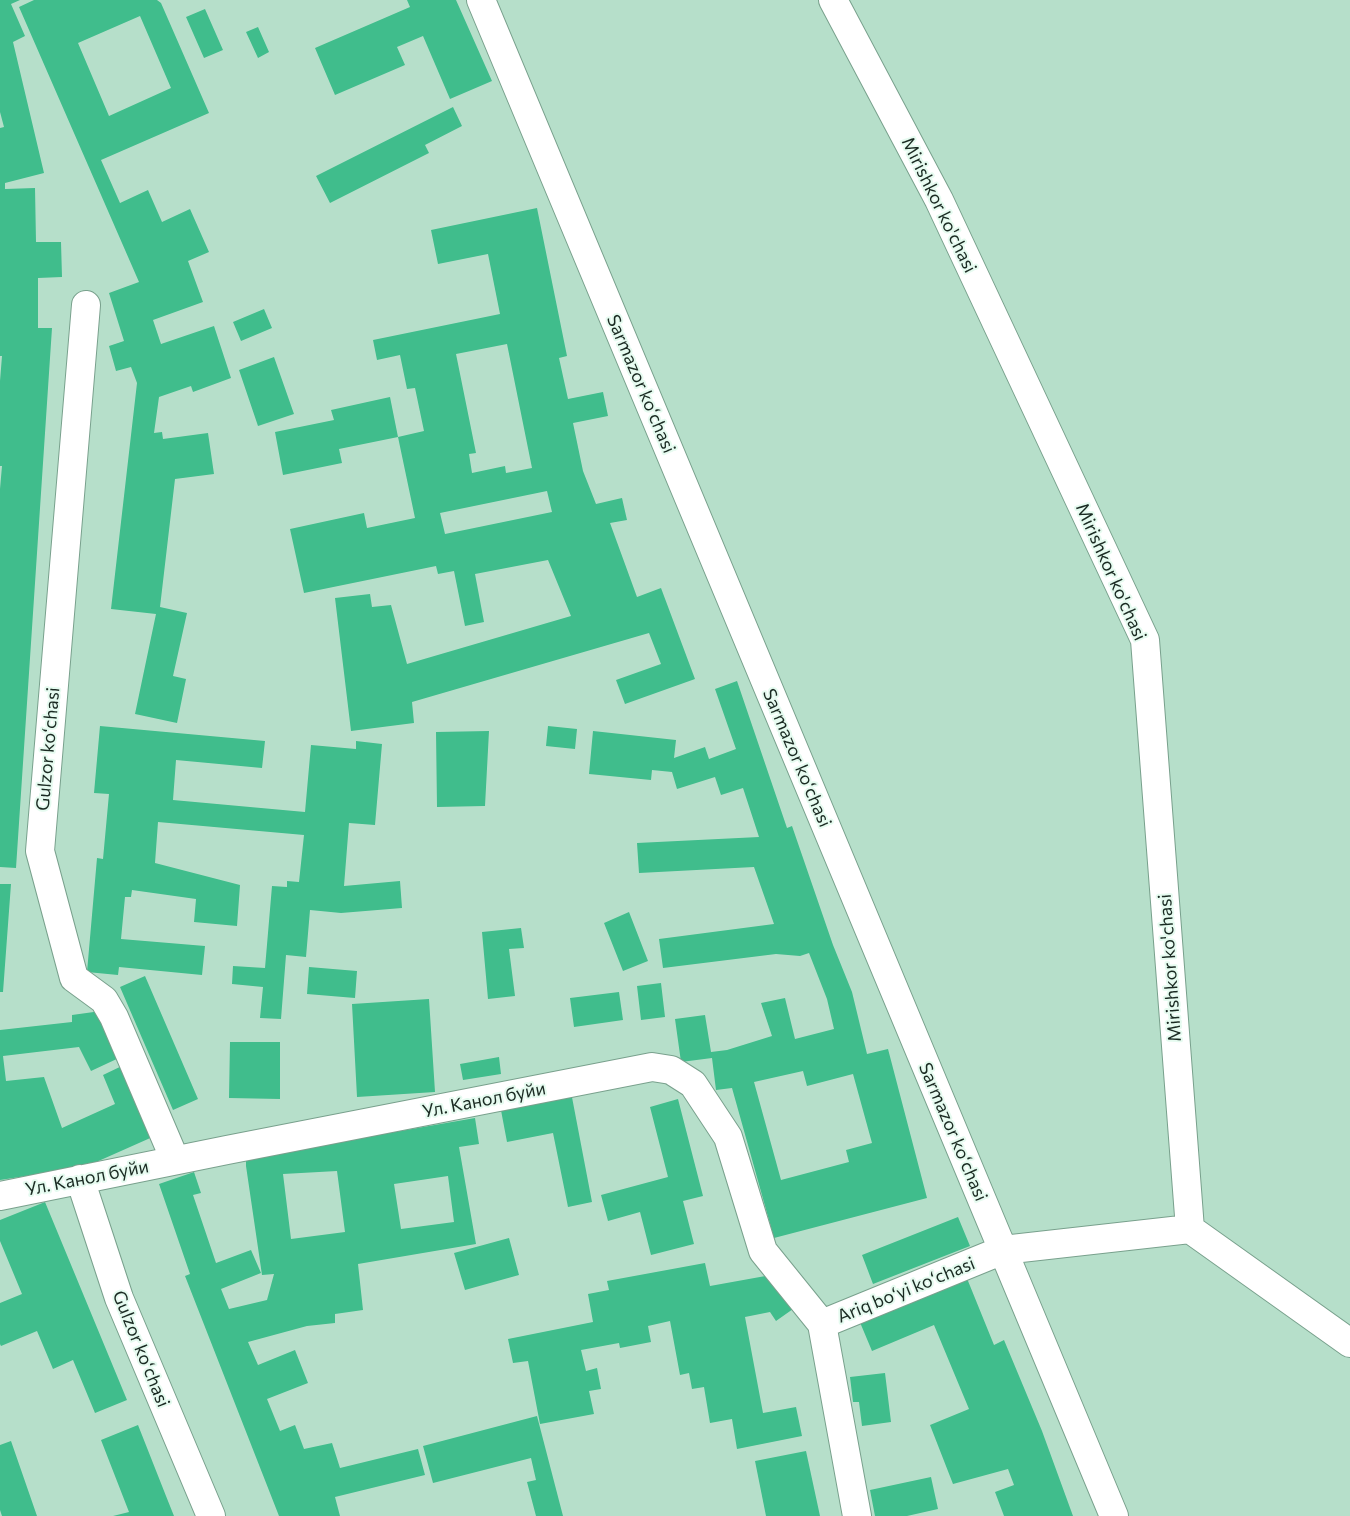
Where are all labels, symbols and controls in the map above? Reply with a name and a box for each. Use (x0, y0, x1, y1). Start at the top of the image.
street label: Mirishkor ko'chasi (897, 134, 981, 276)
street label: Sarmazor koʻchasi (602, 312, 680, 456)
street label: Mirishkor ko'chasi (1071, 500, 1151, 644)
street label: Gulzor koʻchasi (32, 686, 64, 812)
street label: Sarmazor koʻchasi (758, 686, 836, 830)
street label: Mirishkor ko'chasi (1154, 893, 1186, 1043)
street label: Sarmazor koʻchasi (914, 1060, 992, 1204)
street label: Ул. Канол буйи (420, 1077, 548, 1123)
street label: Ул. Канол буйи (23, 1155, 151, 1201)
street label: Ariq boʻyi koʻchasi (834, 1252, 978, 1328)
street label: Gulzor koʻchasi (108, 1288, 174, 1410)

